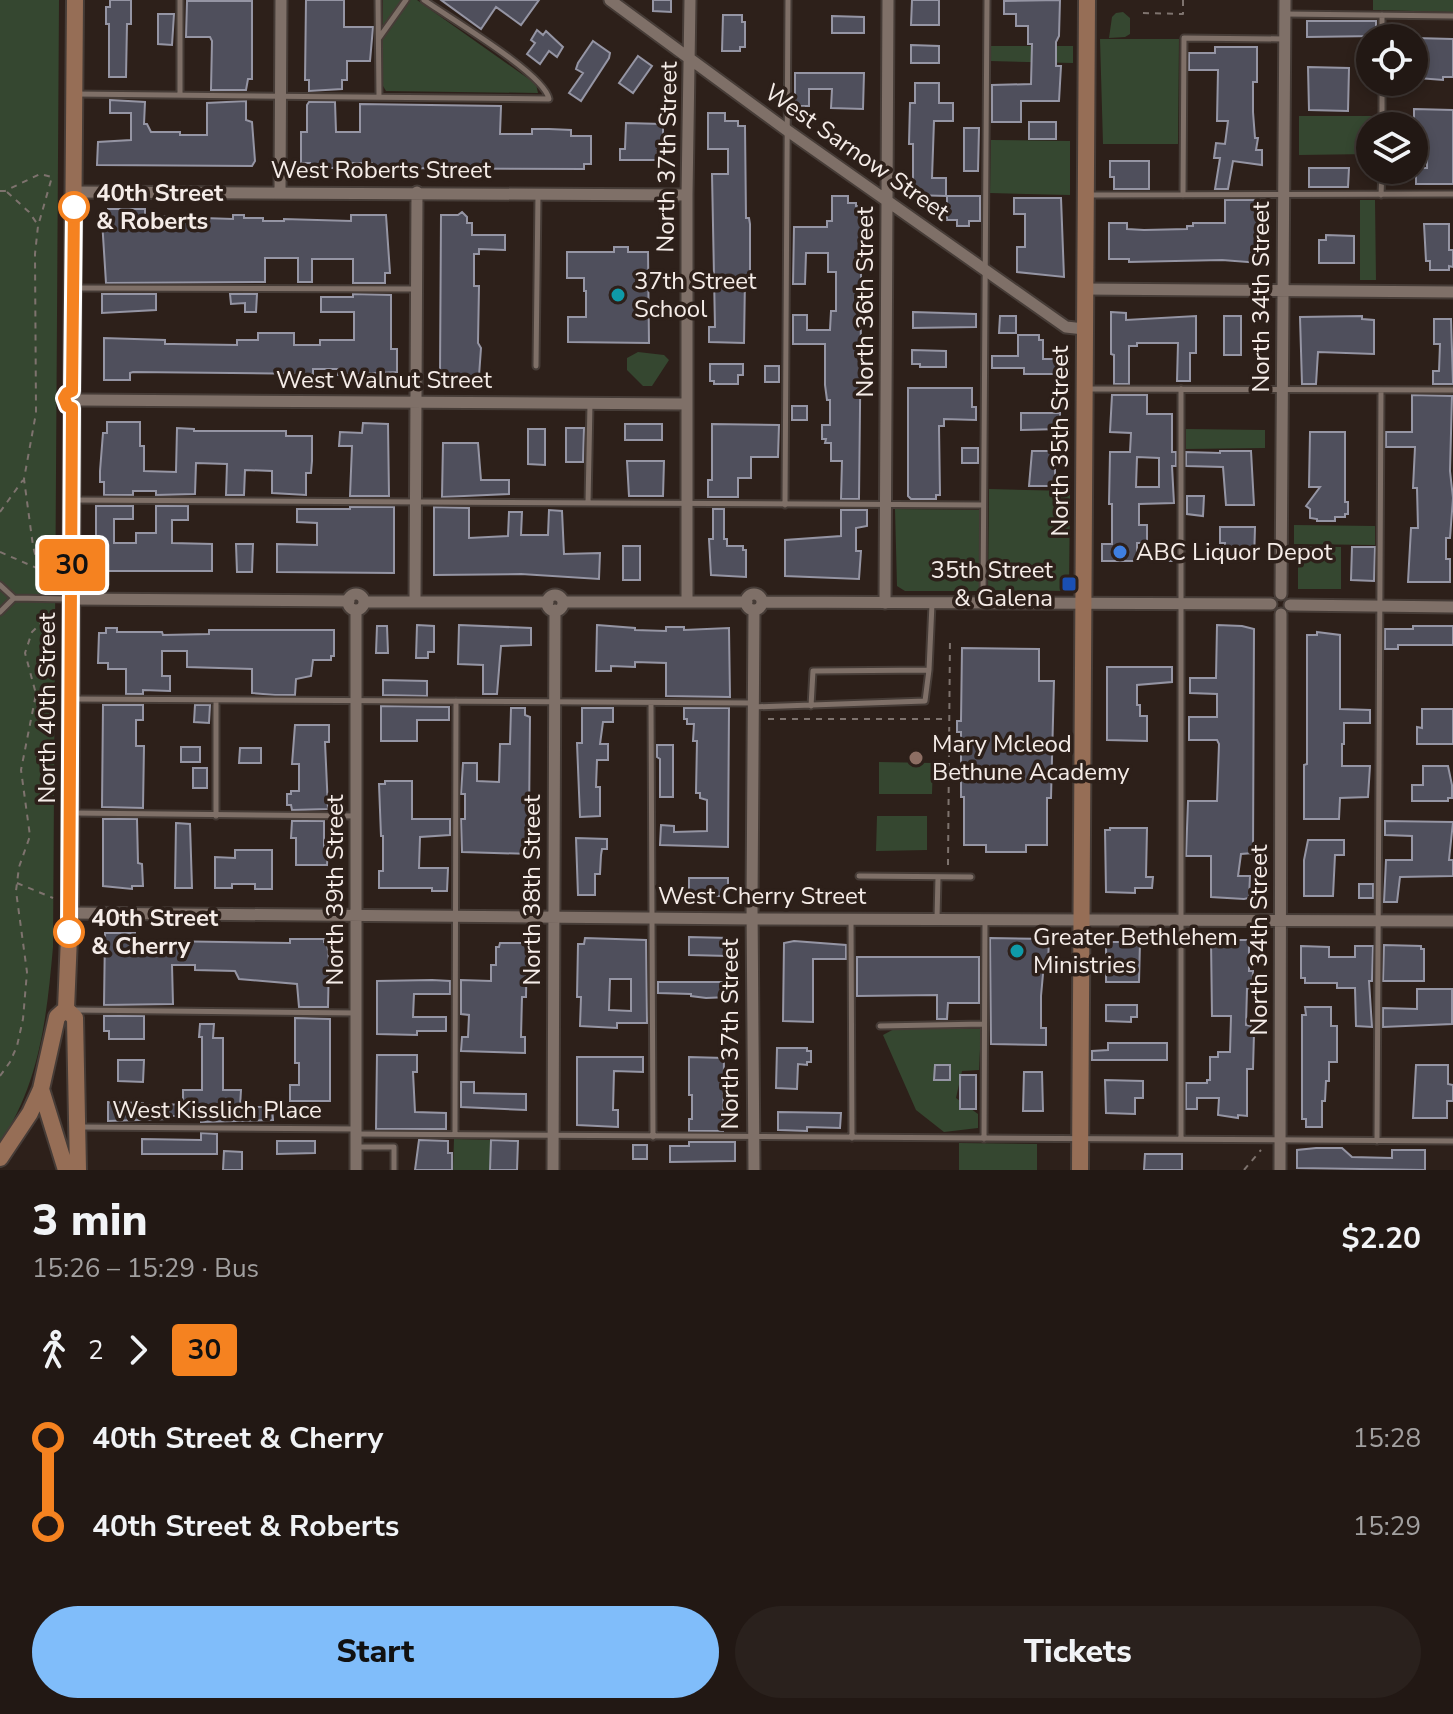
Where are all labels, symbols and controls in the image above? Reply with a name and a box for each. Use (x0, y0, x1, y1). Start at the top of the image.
map controls (1356, 24, 1428, 184)
button: locate (1356, 24, 1428, 96)
street label: North 37th Street (649, 61, 685, 253)
street label: West Sarnow Street (758, 76, 956, 228)
button: layers (1356, 112, 1428, 184)
street label: West Roberts Street (271, 154, 492, 186)
place label: 40th Street & Roberts (96, 177, 224, 237)
marker: 40th Street & Roberts (59, 192, 89, 222)
street label: North 34th Street (1245, 201, 1277, 393)
street label: North 36th Street (849, 206, 881, 398)
place label: 37th Street School (634, 265, 757, 325)
marker: 37th Street School (609, 286, 627, 304)
street label: North 35th Street (1044, 345, 1076, 537)
street label: West Walnut Street (276, 364, 492, 396)
place label: ABC Liquor Depot (1136, 536, 1333, 568)
line badge: 30 (36, 539, 108, 591)
marker: ABC Liquor Depot (1111, 543, 1129, 561)
text: 30 (55, 546, 89, 584)
place label: 35th Street & Galena (931, 554, 1054, 614)
marker: 35th Street & Galena (1060, 575, 1078, 593)
street label: North 40th Street (31, 612, 63, 804)
place label: Mary Mcleod Bethune Academy (932, 728, 1130, 788)
marker: Mary Mcleod Bethune Academy (907, 749, 925, 767)
street label: North 39th Street (319, 794, 351, 986)
street label: North 38th Street (516, 794, 548, 986)
street label: North 34th Street (1243, 844, 1275, 1036)
street label: West Cherry Street (658, 880, 867, 912)
place label: 40th Street & Cherry (91, 902, 219, 962)
marker: 40th Street & Cherry (54, 917, 84, 947)
place label: Greater Bethlehem Ministries (1033, 921, 1238, 981)
street label: North 37th Street (714, 938, 746, 1130)
marker: Greater Bethlehem Ministries (1008, 942, 1026, 960)
street label: West Kisslich Place (112, 1094, 322, 1126)
text: 3 min (32, 1191, 148, 1251)
text: $2.20 (1342, 1218, 1421, 1259)
text: 15:26 – 15:29 · Bus (32, 1251, 259, 1286)
icon: walk (32, 1328, 76, 1372)
icon: forward (116, 1328, 160, 1372)
text: 30 (188, 1331, 221, 1369)
text: 2 (88, 1333, 104, 1368)
text: 40th Street & Cherry (92, 1418, 383, 1459)
text: 15:28 (1353, 1421, 1421, 1456)
text: 40th Street & Roberts (92, 1506, 399, 1547)
text: 15:29 (1353, 1509, 1421, 1544)
button: Start (32, 1606, 719, 1698)
button: Tickets (735, 1606, 1421, 1698)

